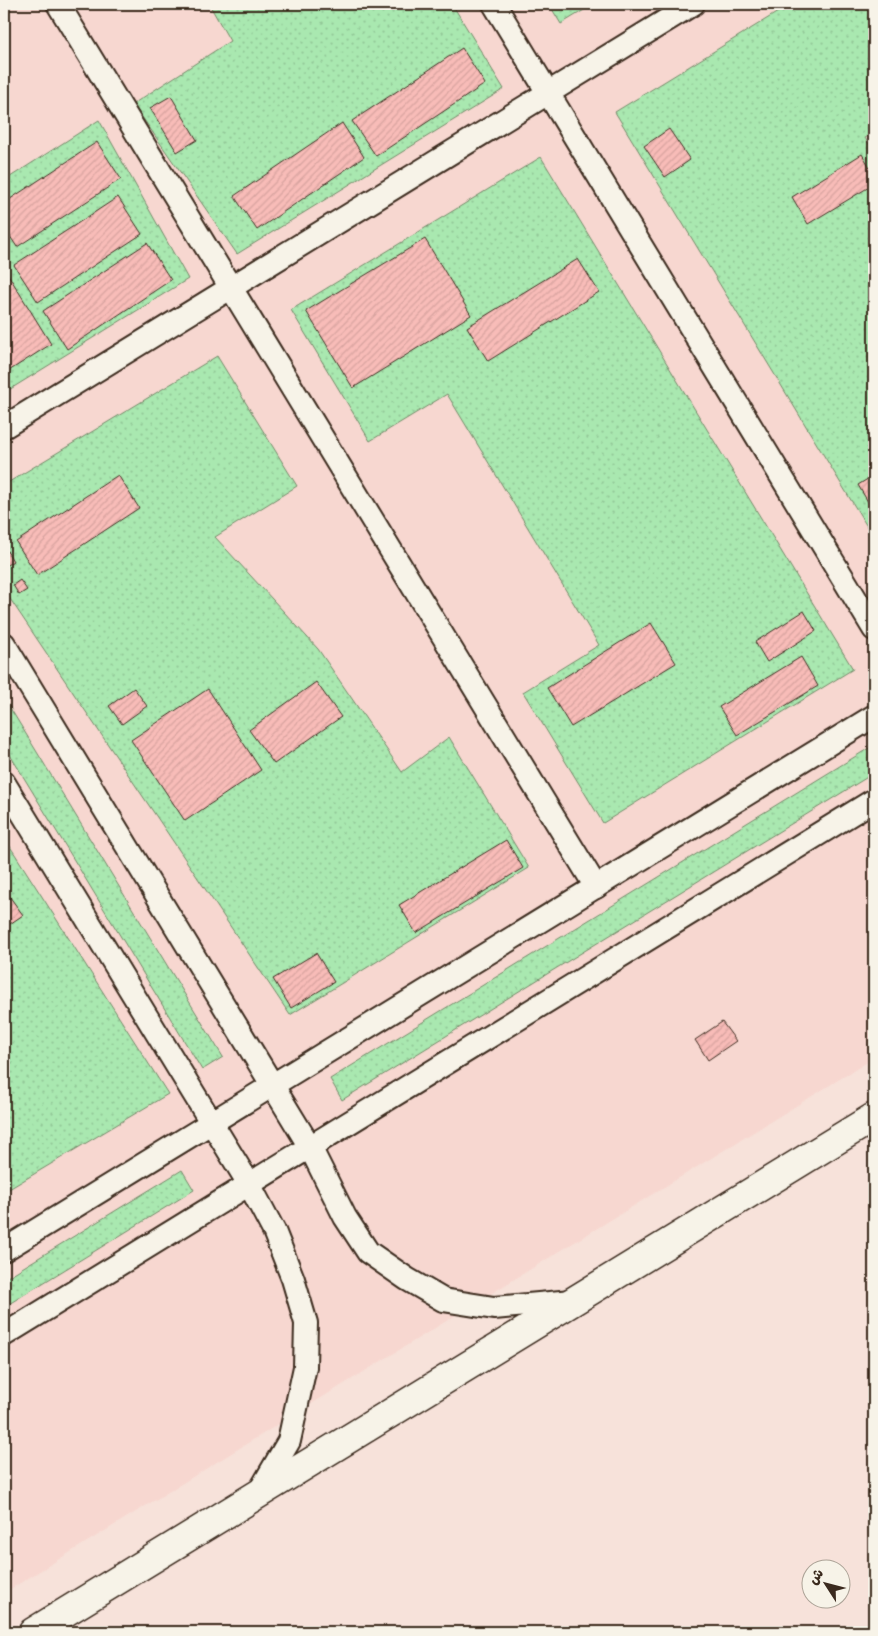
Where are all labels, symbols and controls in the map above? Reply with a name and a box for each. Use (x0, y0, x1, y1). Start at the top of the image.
north arrow (800, 1558, 850, 1608)
text: ش (804, 1565, 827, 1588)

